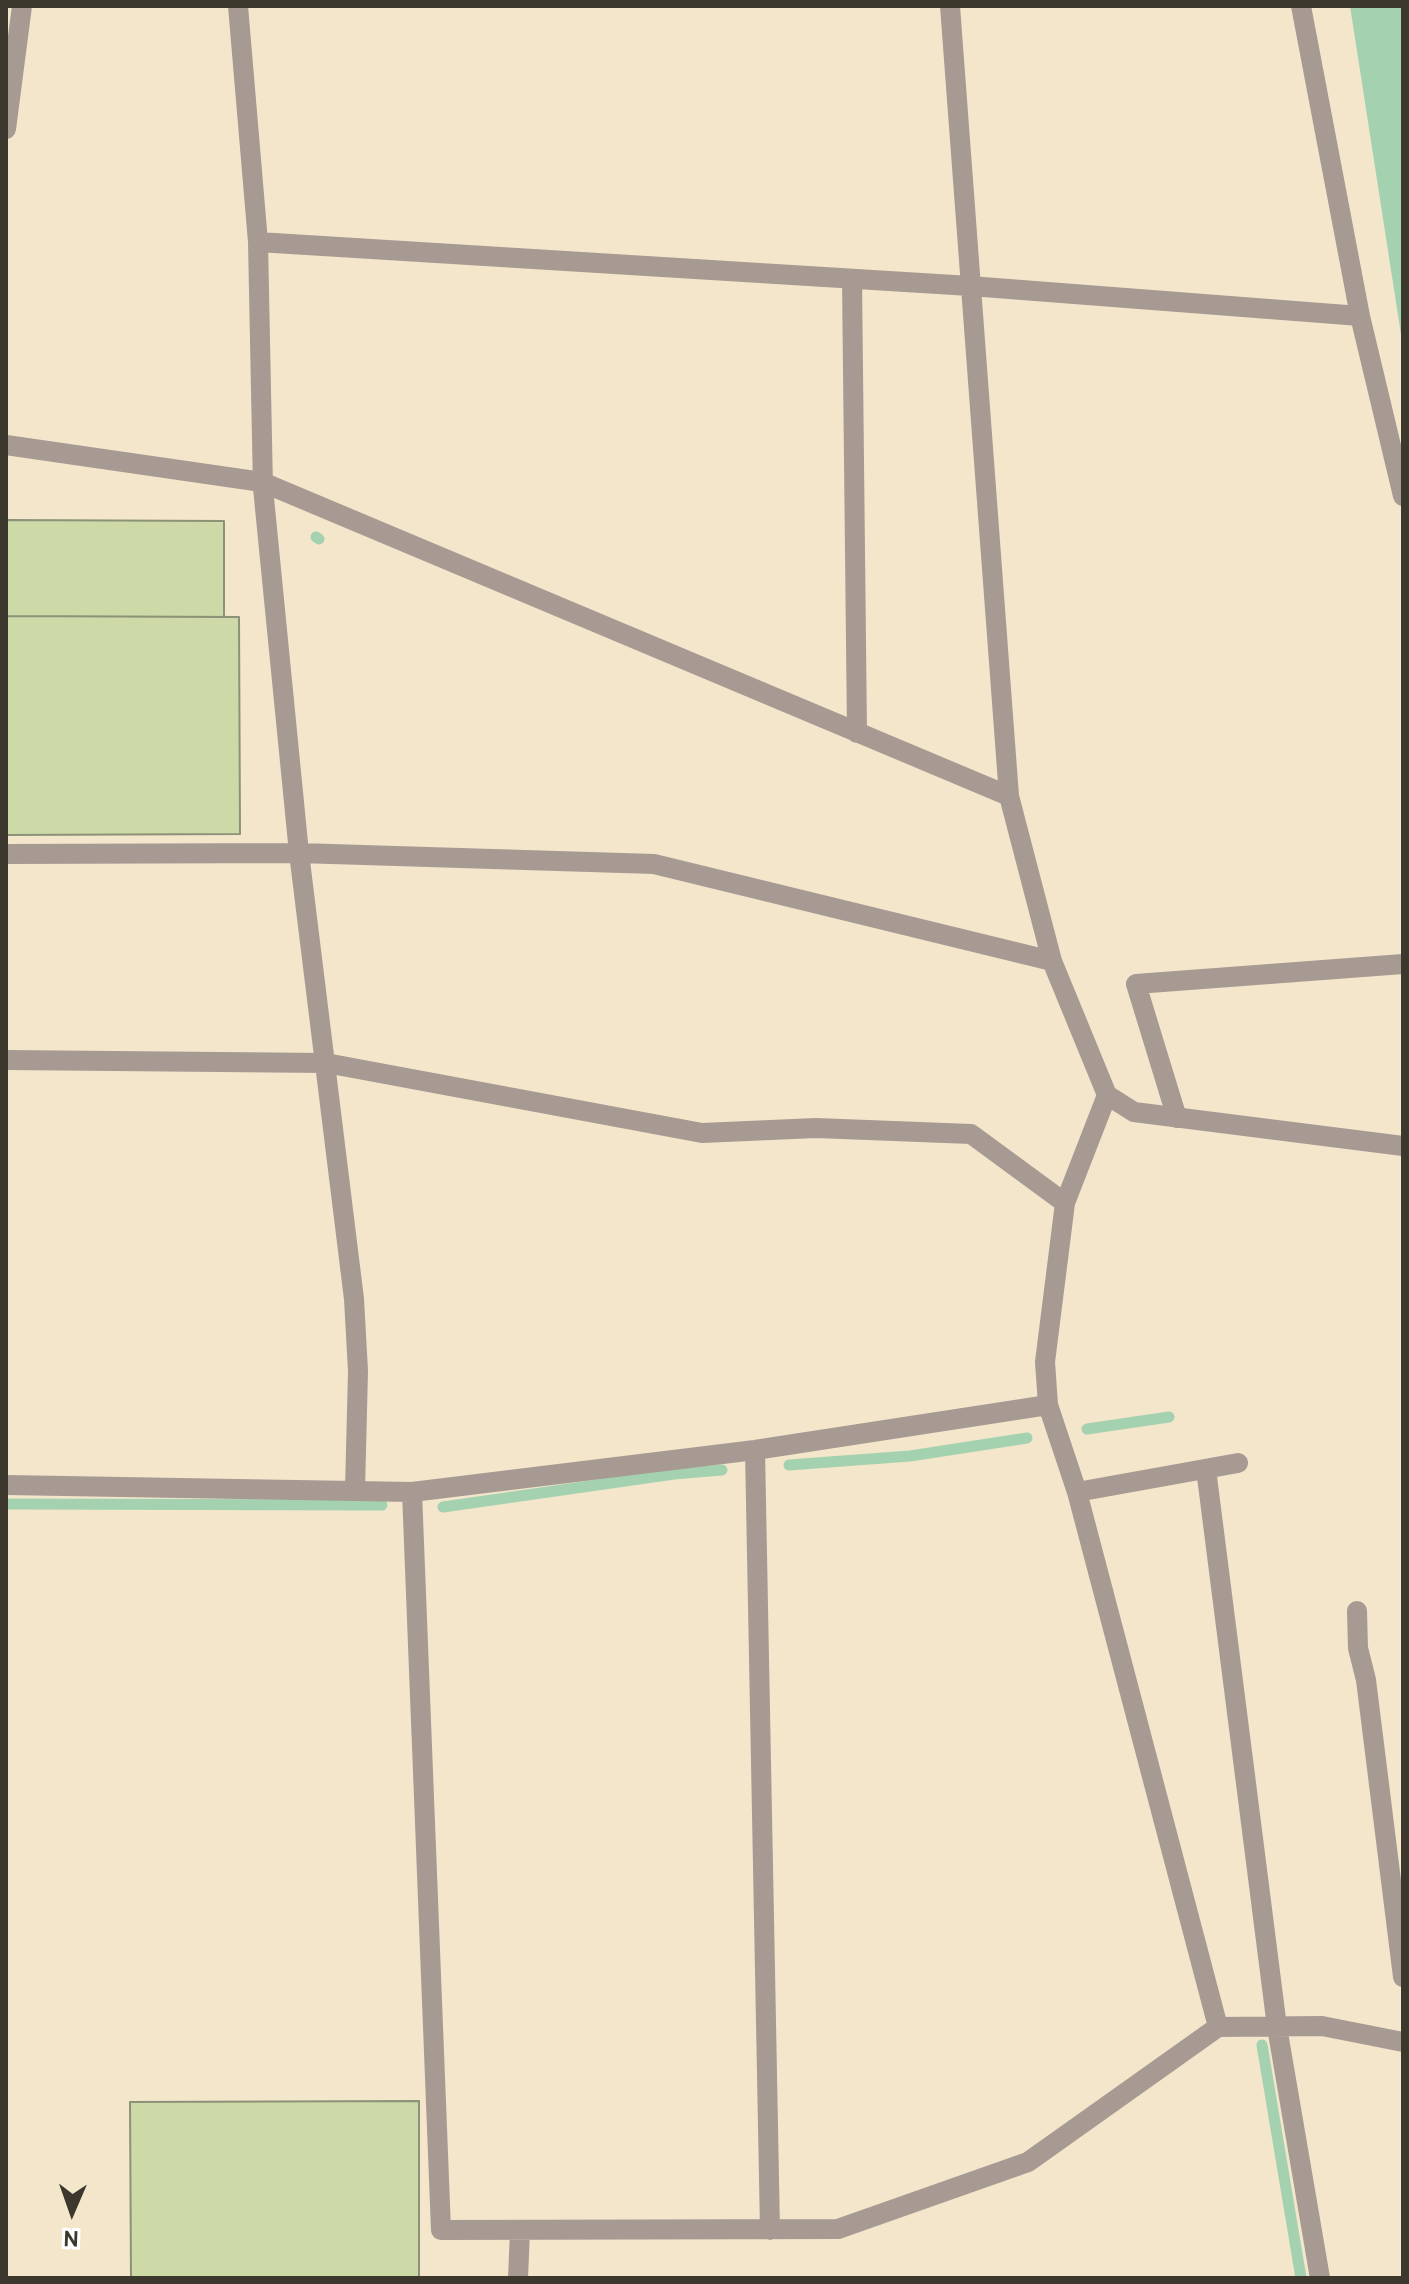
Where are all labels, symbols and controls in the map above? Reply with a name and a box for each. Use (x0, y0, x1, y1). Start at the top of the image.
north arrow (32, 2172, 112, 2252)
text: N (63, 2223, 80, 2250)

